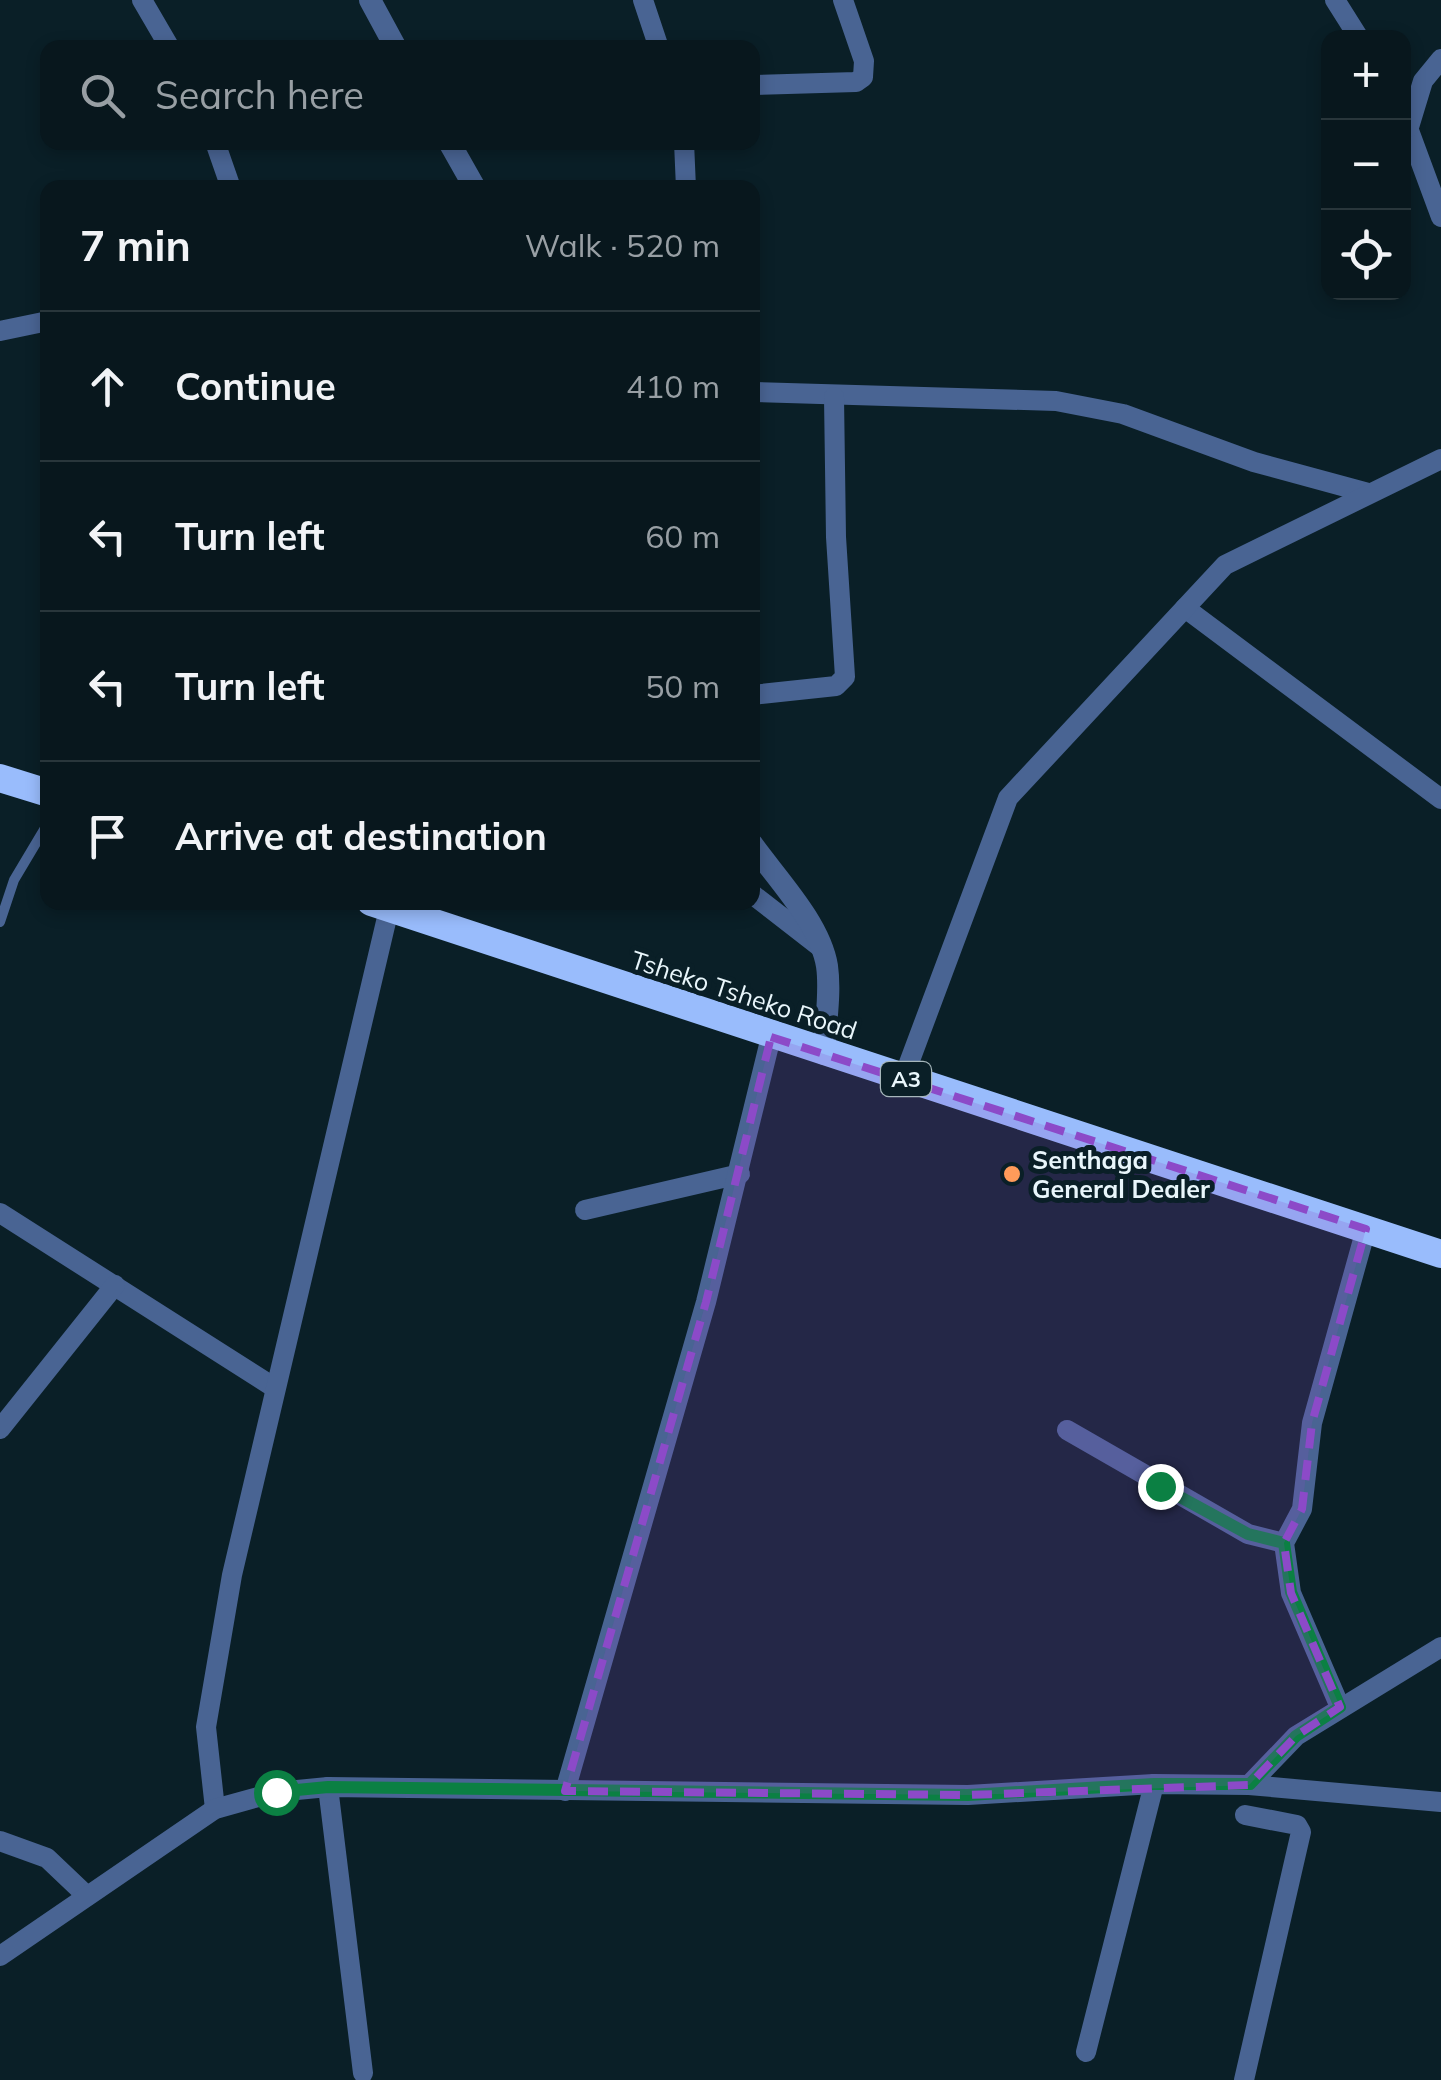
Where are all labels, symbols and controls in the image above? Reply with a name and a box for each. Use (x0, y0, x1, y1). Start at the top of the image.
map controls (1321, 30, 1411, 300)
button: + (1321, 30, 1411, 120)
search box (40, 40, 760, 150)
icon: search (75, 68, 130, 123)
text: Search here (155, 71, 364, 119)
button: − (1321, 120, 1411, 210)
button: locate (1321, 210, 1411, 300)
text: 7 min (80, 219, 191, 272)
text: Walk · 520 m (525, 225, 720, 265)
icon: ahead (80, 359, 135, 414)
text: Continue (175, 362, 336, 410)
text: 410 m (626, 366, 720, 406)
icon: left (80, 509, 135, 564)
text: Turn left (175, 512, 325, 560)
text: 60 m (645, 516, 720, 556)
icon: left (80, 659, 135, 714)
text: Turn left (175, 662, 325, 710)
text: 50 m (645, 666, 720, 706)
icon: arrive (80, 809, 135, 864)
text: Arrive at destination (175, 812, 547, 860)
street label: Tsheko Tsheko Road (627, 943, 861, 1046)
road number: A3 (881, 1062, 931, 1096)
place label: Senthaga General Dealer (1032, 1144, 1210, 1204)
marker: Senthaga General Dealer (1001, 1163, 1023, 1185)
route end (1138, 1464, 1184, 1510)
route start (254, 1770, 300, 1816)

